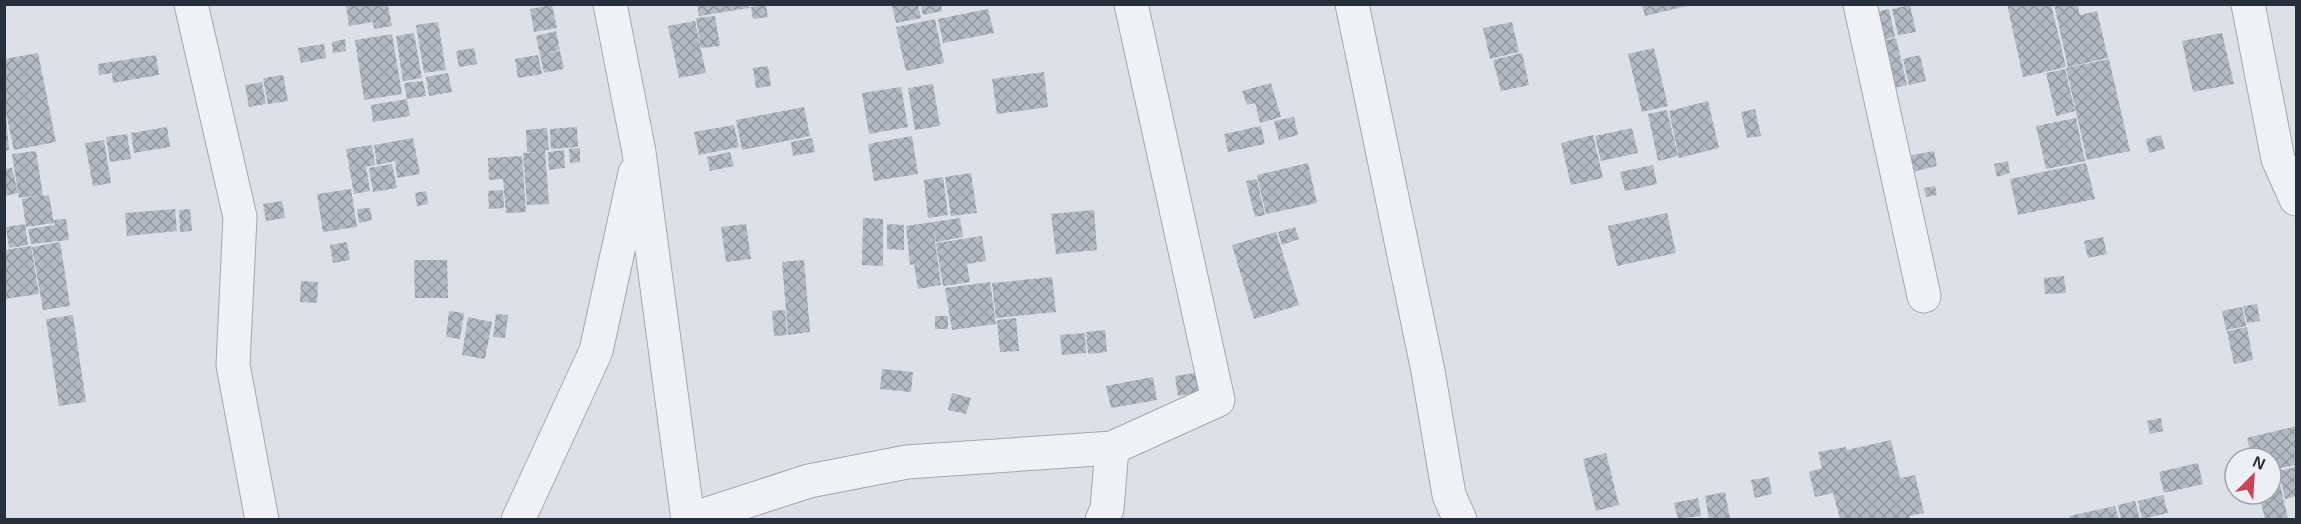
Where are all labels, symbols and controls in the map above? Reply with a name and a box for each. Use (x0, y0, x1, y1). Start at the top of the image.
north arrow (2223, 446, 2283, 506)
text: N (2250, 453, 2268, 473)

